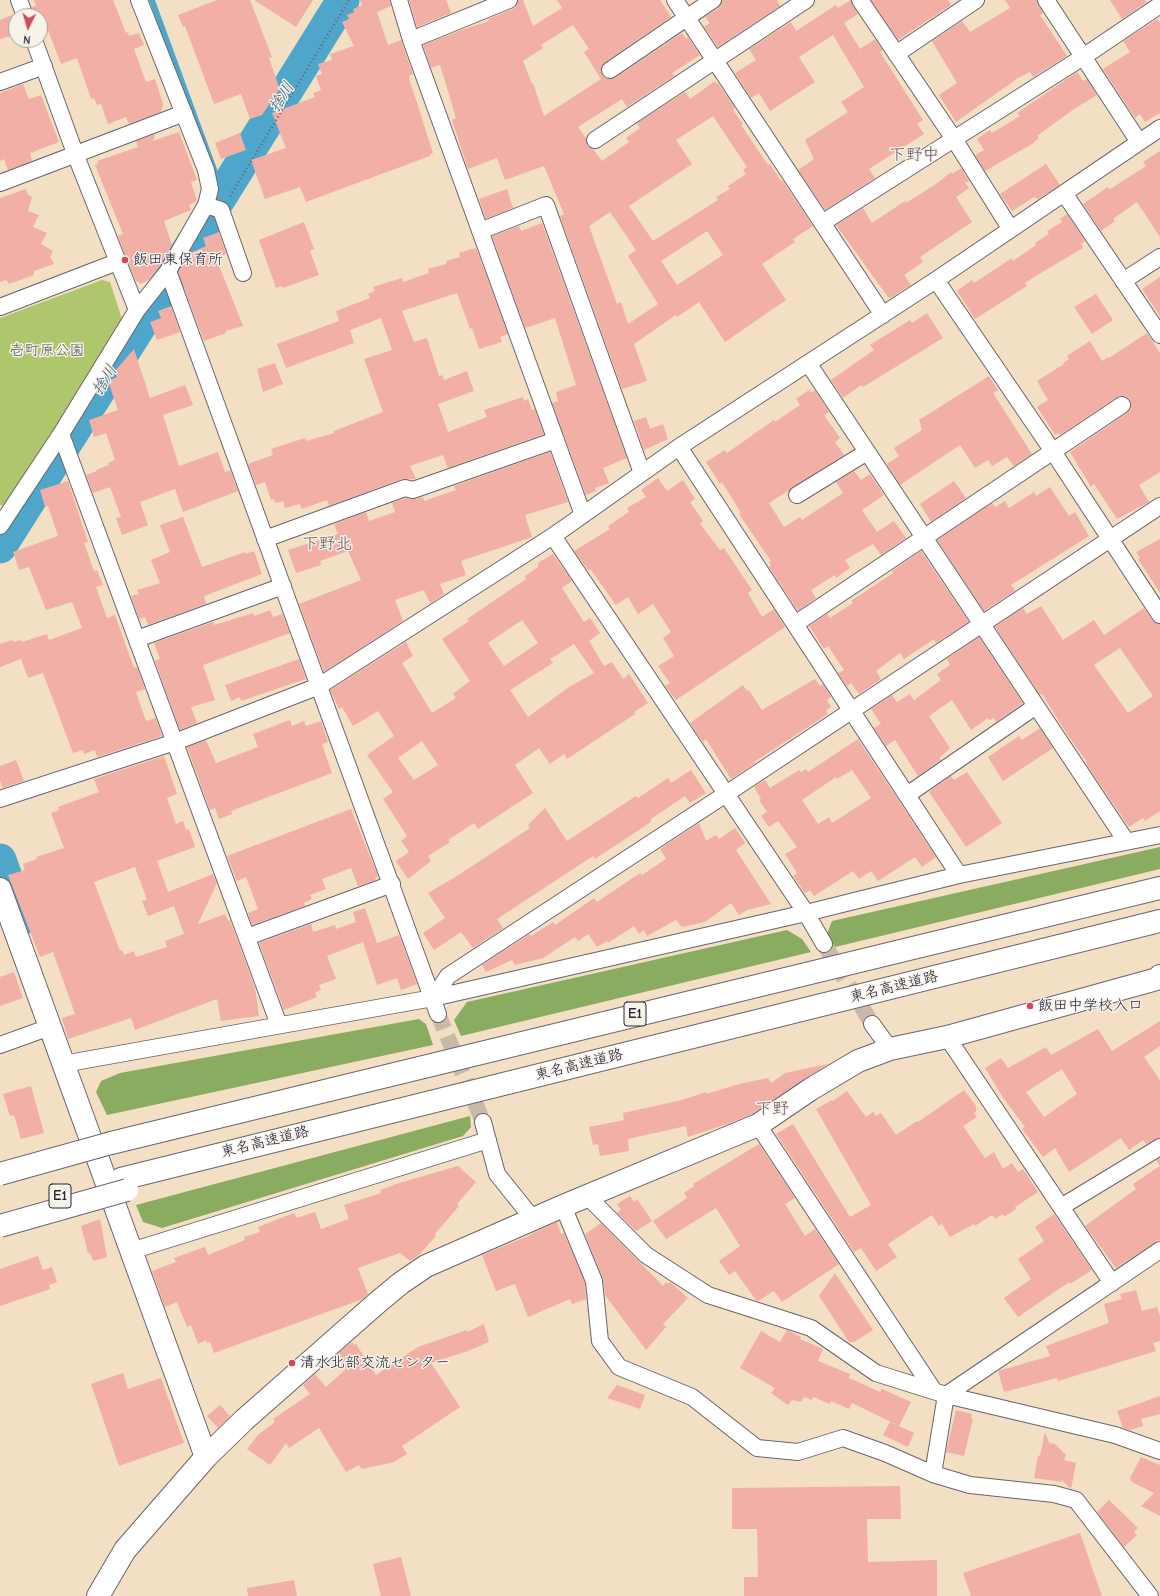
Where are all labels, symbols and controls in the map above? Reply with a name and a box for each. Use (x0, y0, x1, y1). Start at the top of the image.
north arrow (8, 8, 48, 48)
text: N (23, 33, 31, 46)
water label: 捨川 (265, 78, 299, 116)
district label: 下野中 (889, 145, 939, 165)
place label: 飯田東保育所 (133, 251, 223, 269)
marker: 飯田東保育所 (120, 255, 130, 265)
park label: 壱町原公園 (10, 342, 84, 360)
water label: 捨川 (88, 361, 122, 399)
district label: 下野北 (302, 534, 352, 554)
street label: 東名高速道路 (848, 967, 940, 1007)
place label: 飯田中学校入口 (1038, 997, 1143, 1015)
marker: 飯田中学校入口 (1025, 1001, 1035, 1011)
road number: E1 (624, 1002, 646, 1026)
street label: 東名高速道路 (533, 1045, 625, 1085)
district label: 下野 (755, 1099, 789, 1119)
street label: 東名高速道路 (219, 1122, 311, 1162)
road number: E1 (49, 1184, 71, 1208)
place label: 清水北部交流センター (300, 1354, 450, 1372)
marker: 清水北部交流センター (287, 1358, 297, 1368)

